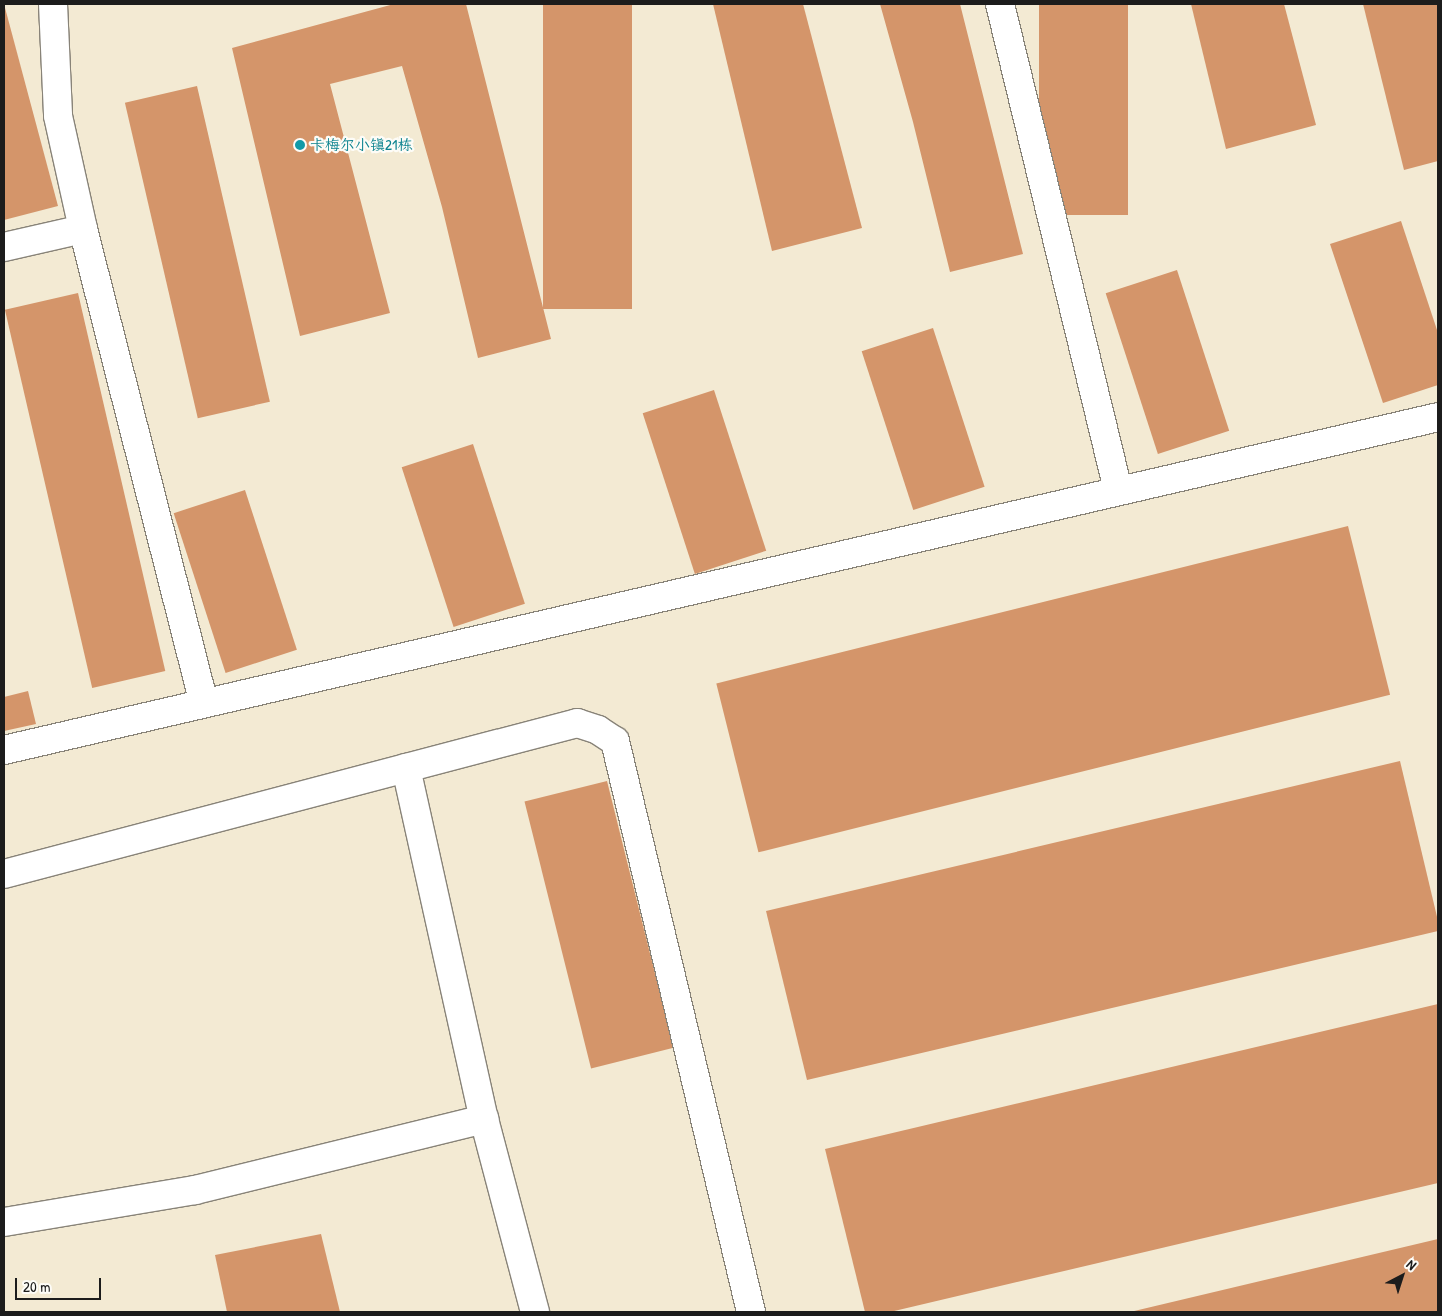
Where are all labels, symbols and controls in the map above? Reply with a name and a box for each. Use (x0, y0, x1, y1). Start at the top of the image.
place label: 卡梅尔小镇21栋 (310, 136, 412, 154)
marker: 卡梅尔小镇21栋 (294, 139, 306, 151)
north arrow (1377, 1251, 1427, 1301)
text: N (1403, 1254, 1421, 1274)
scale bar (18, 1268, 104, 1300)
text: 20 m (23, 1276, 50, 1297)

